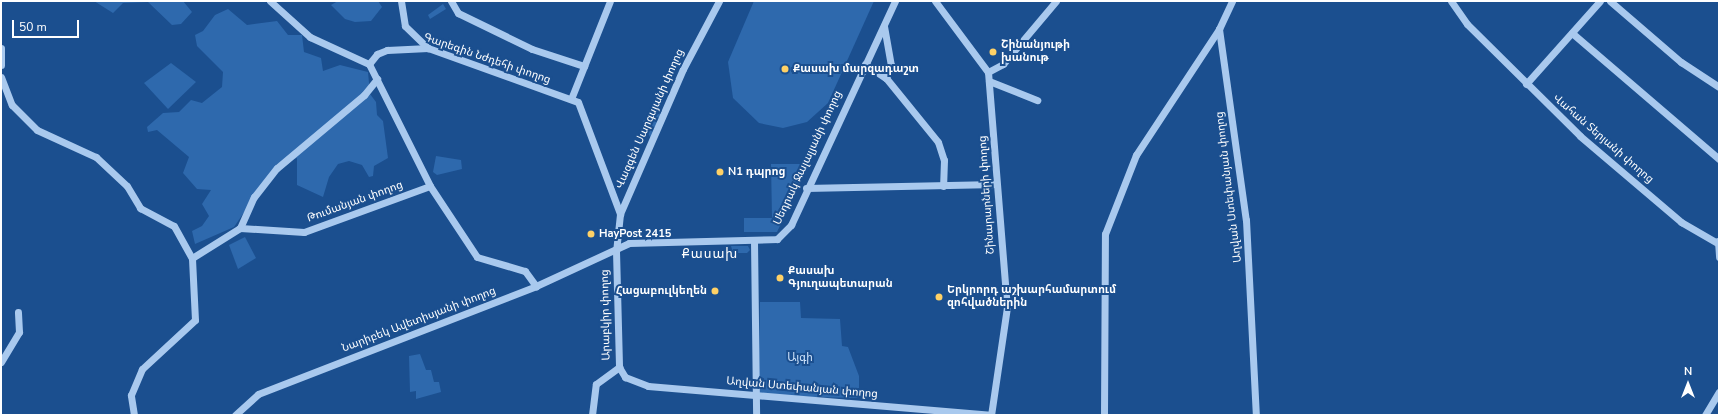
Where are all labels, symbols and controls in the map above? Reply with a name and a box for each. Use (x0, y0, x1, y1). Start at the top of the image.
scale bar (14, 12, 81, 38)
text: 50 m (19, 19, 47, 35)
street label: Գարեգին Նժդեհի փողոց (422, 31, 552, 87)
place label: Շինանյութի խանութ (1001, 39, 1070, 65)
street label: Վազգեն Սարգսյանի փողոց (613, 47, 687, 191)
marker: Շինանյութի խանութ (988, 47, 998, 57)
place label: Քասախ մարզադաշտ (793, 62, 919, 76)
marker: Քասախ մարզադաշտ (780, 64, 790, 74)
street label: Սեդրակ Ջալալյանի փողոց (771, 89, 845, 227)
street label: Վահան Տերյանի փողոց (1550, 92, 1656, 186)
street label: Աղվան Ստեփանյան փողոց (1213, 111, 1245, 263)
street label: Շինարարների փողոց (976, 135, 998, 255)
place label: N1 դպրոց (728, 165, 785, 179)
marker: N1 դպրոց (715, 167, 725, 177)
street label: Թումանյան փողոց (305, 179, 405, 225)
place label: HayPost 2415 (599, 227, 671, 241)
marker: HayPost 2415 (586, 229, 596, 239)
district label: Քասախ (682, 246, 738, 262)
place label: Քասախ Գյուղապետարան (788, 265, 893, 291)
street label: Արաբկիր փողոց (599, 269, 613, 361)
marker: Քասախ Գյուղապետարան (775, 273, 785, 283)
place label: Հացաբուլկեղեն (616, 284, 707, 298)
place label: Երկրորդ աշխարհամարտում զոհվածներին (947, 284, 1116, 310)
street label: Նարիբեկ Ավետիսյանի փողոց (340, 285, 498, 355)
marker: Հացաբուլկեղեն (710, 286, 720, 296)
marker: Երկրորդ աշխարհամարտում զոհվածներին (934, 292, 944, 302)
park label: Այգի (787, 351, 813, 365)
north arrow (1668, 364, 1708, 404)
text: N (1684, 364, 1692, 379)
street label: Աղվան Ստեփանյան փողոց (726, 375, 878, 401)

